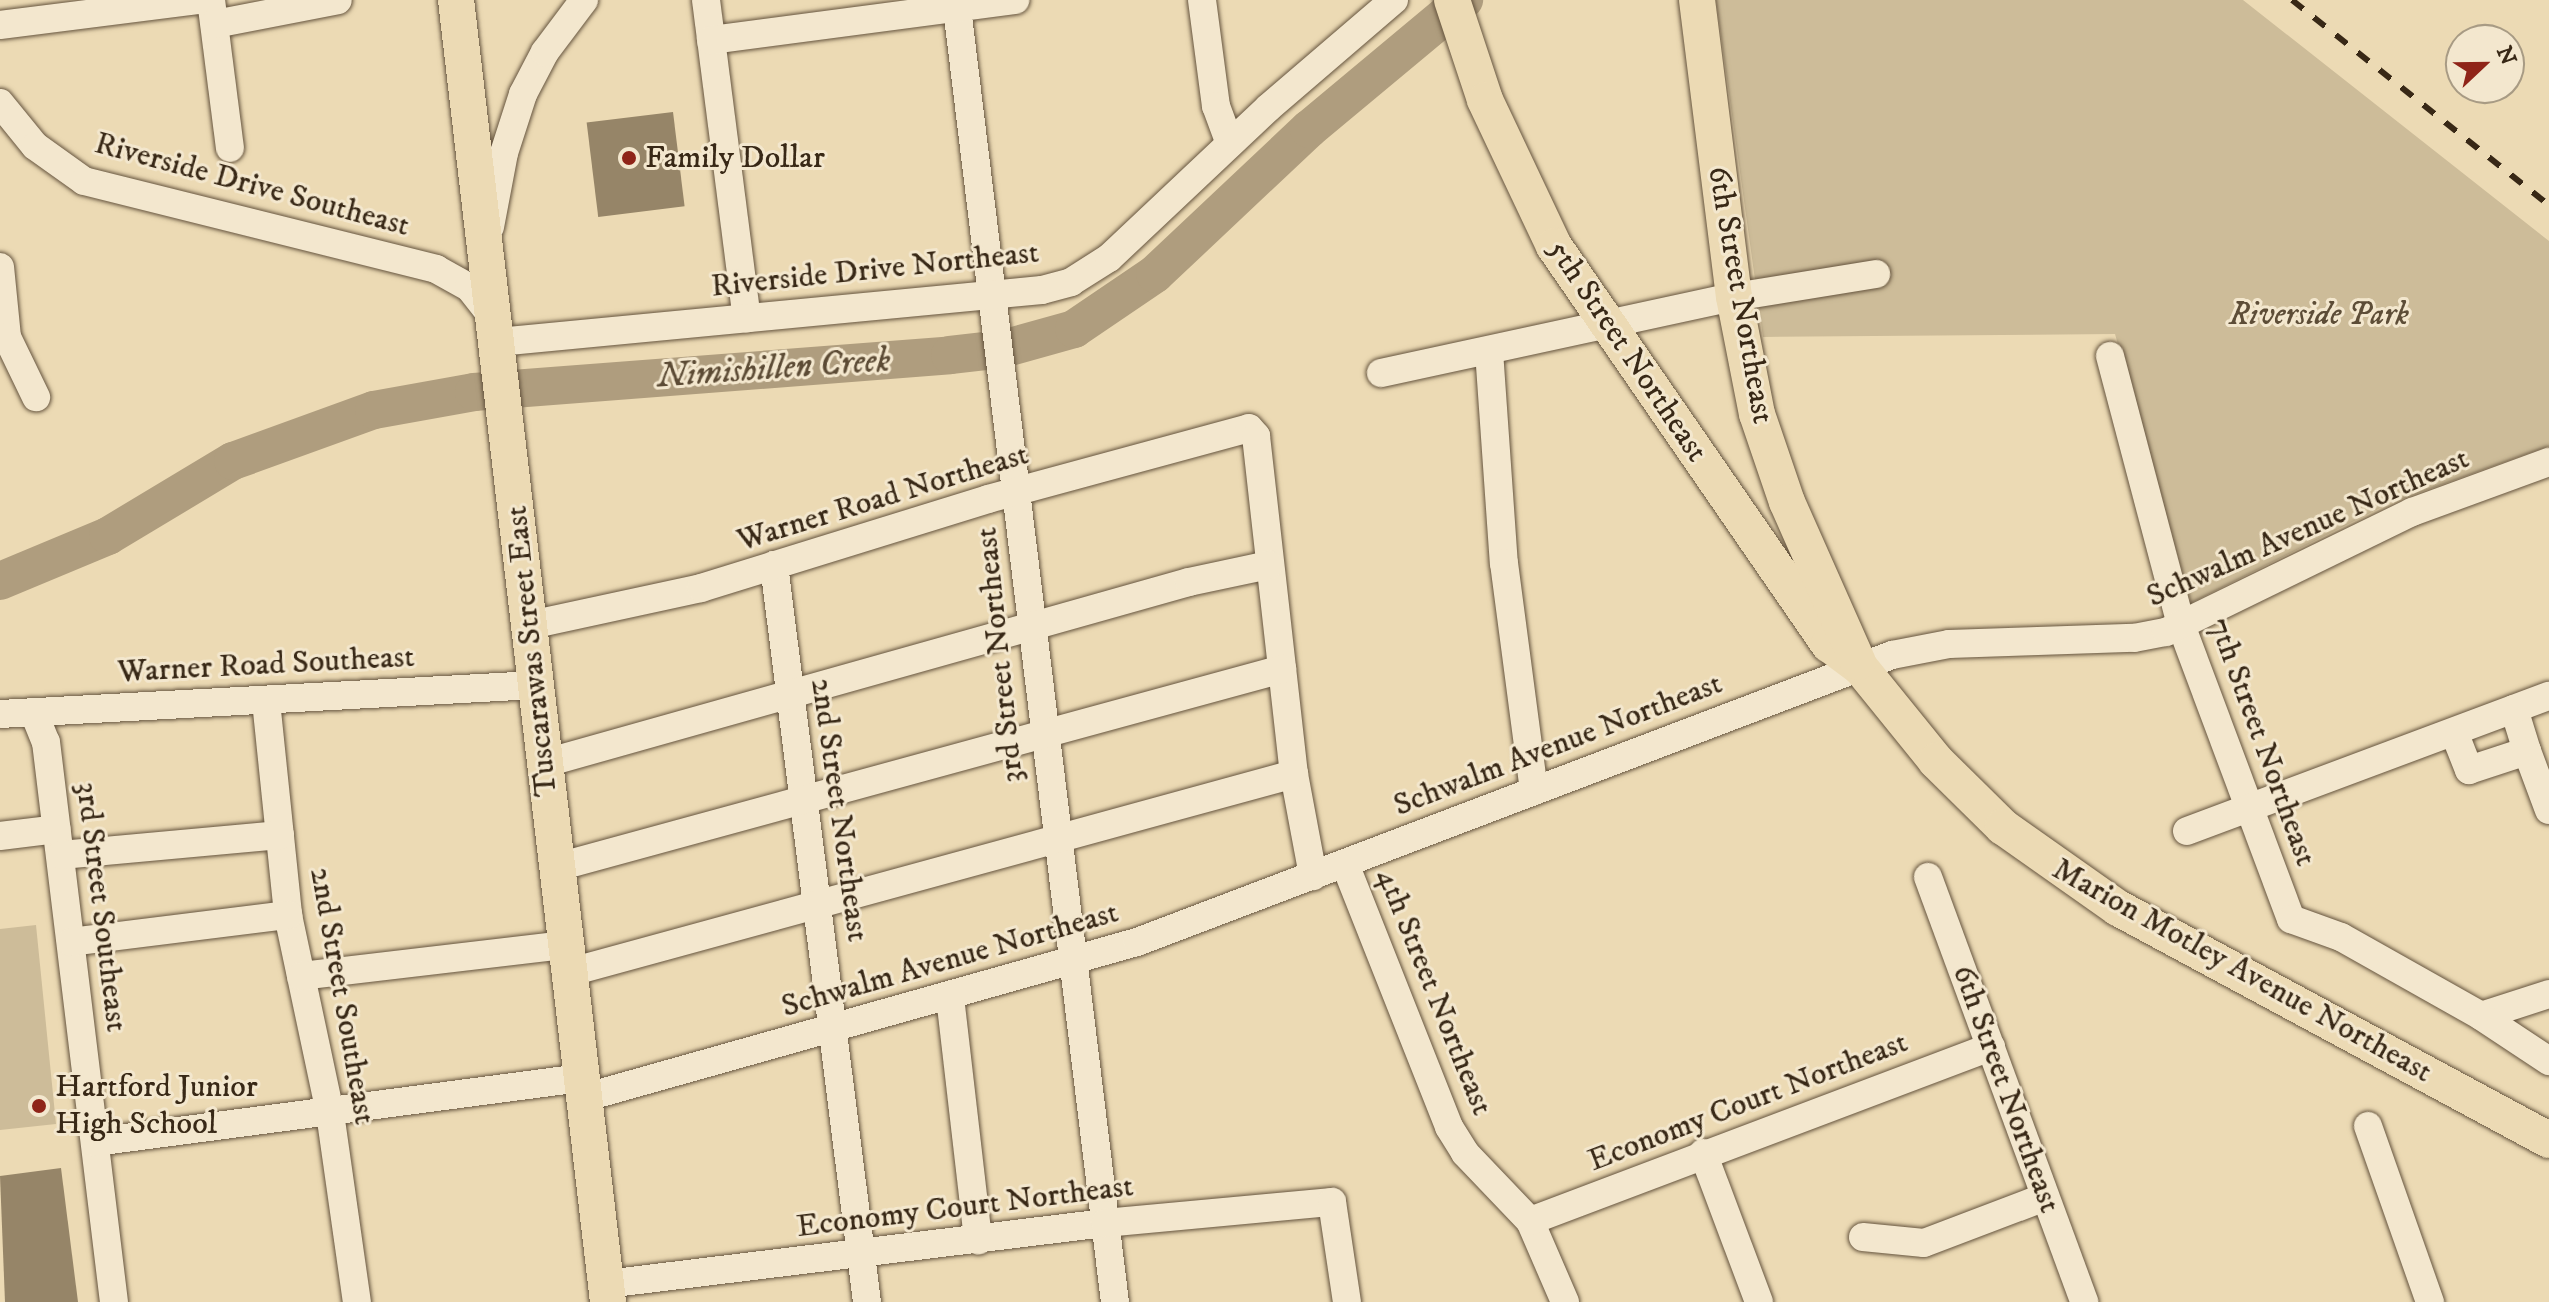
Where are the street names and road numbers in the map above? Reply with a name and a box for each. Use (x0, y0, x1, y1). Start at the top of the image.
street label: Riverside Drive Southeast (90, 124, 414, 246)
street label: 6th Street Northeast (1698, 163, 1782, 427)
street label: 5th Street Northeast (1538, 232, 1716, 470)
street label: Riverside Drive Northeast (709, 234, 1041, 306)
street label: Warner Road Northeast (733, 435, 1033, 561)
street label: Schwalm Avenue Northeast (2141, 440, 2475, 616)
street label: Tuscarawas Street East (498, 504, 566, 798)
street label: 3rd Street Northeast (967, 525, 1033, 785)
street label: 7th Street Northeast (2199, 613, 2325, 871)
street label: Warner Road Southeast (117, 638, 415, 692)
street label: Schwalm Avenue Northeast (1388, 665, 1728, 825)
street label: 2nd Street Northeast (802, 676, 876, 944)
street label: 3rd Street Southeast (67, 780, 135, 1034)
street label: Marion Motley Avenue Northeast (2045, 850, 2439, 1092)
street label: 4th Street Northeast (1367, 863, 1501, 1121)
street label: 2nd Street Southeast (300, 865, 384, 1127)
street label: Schwalm Avenue Northeast (777, 894, 1123, 1026)
street label: 6th Street Northeast (1943, 960, 2069, 1218)
street label: Economy Court Northeast (1583, 1023, 1913, 1181)
street label: Economy Court Northeast (794, 1167, 1136, 1247)

